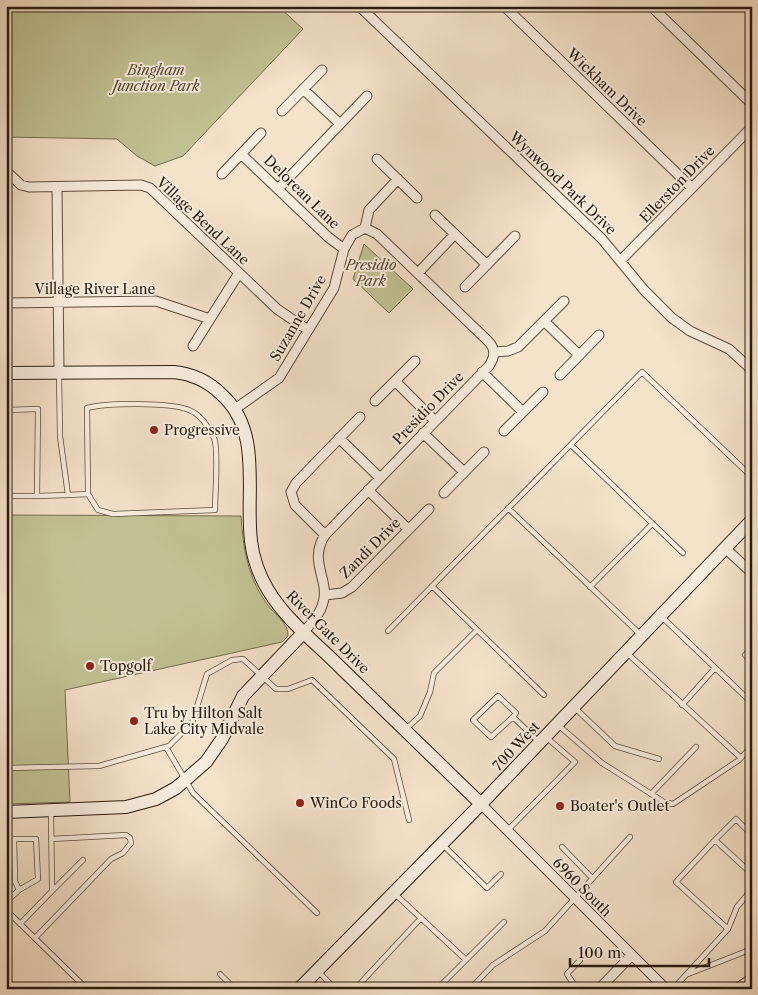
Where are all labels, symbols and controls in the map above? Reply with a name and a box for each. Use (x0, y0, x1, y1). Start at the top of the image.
street label: Wickham Drive (563, 44, 651, 130)
park label: Bingham Junction Park (108, 61, 200, 95)
street label: Wynwood Park Drive (505, 127, 620, 239)
street label: Ellerston Drive (636, 142, 718, 226)
street label: Delorean Lane (260, 151, 344, 233)
street label: Village Bend Lane (152, 173, 253, 269)
park label: Presidio Park (344, 256, 397, 290)
street label: Suzanne Drive (266, 271, 330, 365)
street label: Village River Lane (34, 280, 156, 298)
street label: Presidio Drive (389, 368, 467, 448)
place label: Progressive (164, 421, 240, 439)
marker: Progressive (148, 424, 160, 436)
street label: Zandi Drive (336, 514, 404, 582)
street label: River Gate Drive (283, 587, 373, 677)
place label: Topgolf (100, 657, 153, 675)
marker: Topgolf (84, 660, 96, 672)
place label: Tru by Hilton Salt Lake City Midvale (144, 704, 264, 738)
marker: Tru by Hilton Salt Lake City Midvale (128, 715, 140, 727)
street label: 700 West (489, 718, 543, 774)
place label: WinCo Foods (309, 794, 402, 812)
marker: WinCo Foods (294, 797, 306, 809)
place label: Boater's Outlet (570, 797, 669, 815)
marker: Boater's Outlet (554, 800, 566, 812)
street label: 6960 South (549, 854, 616, 921)
scale bar (570, 935, 709, 967)
text: 100 m (578, 943, 621, 962)

